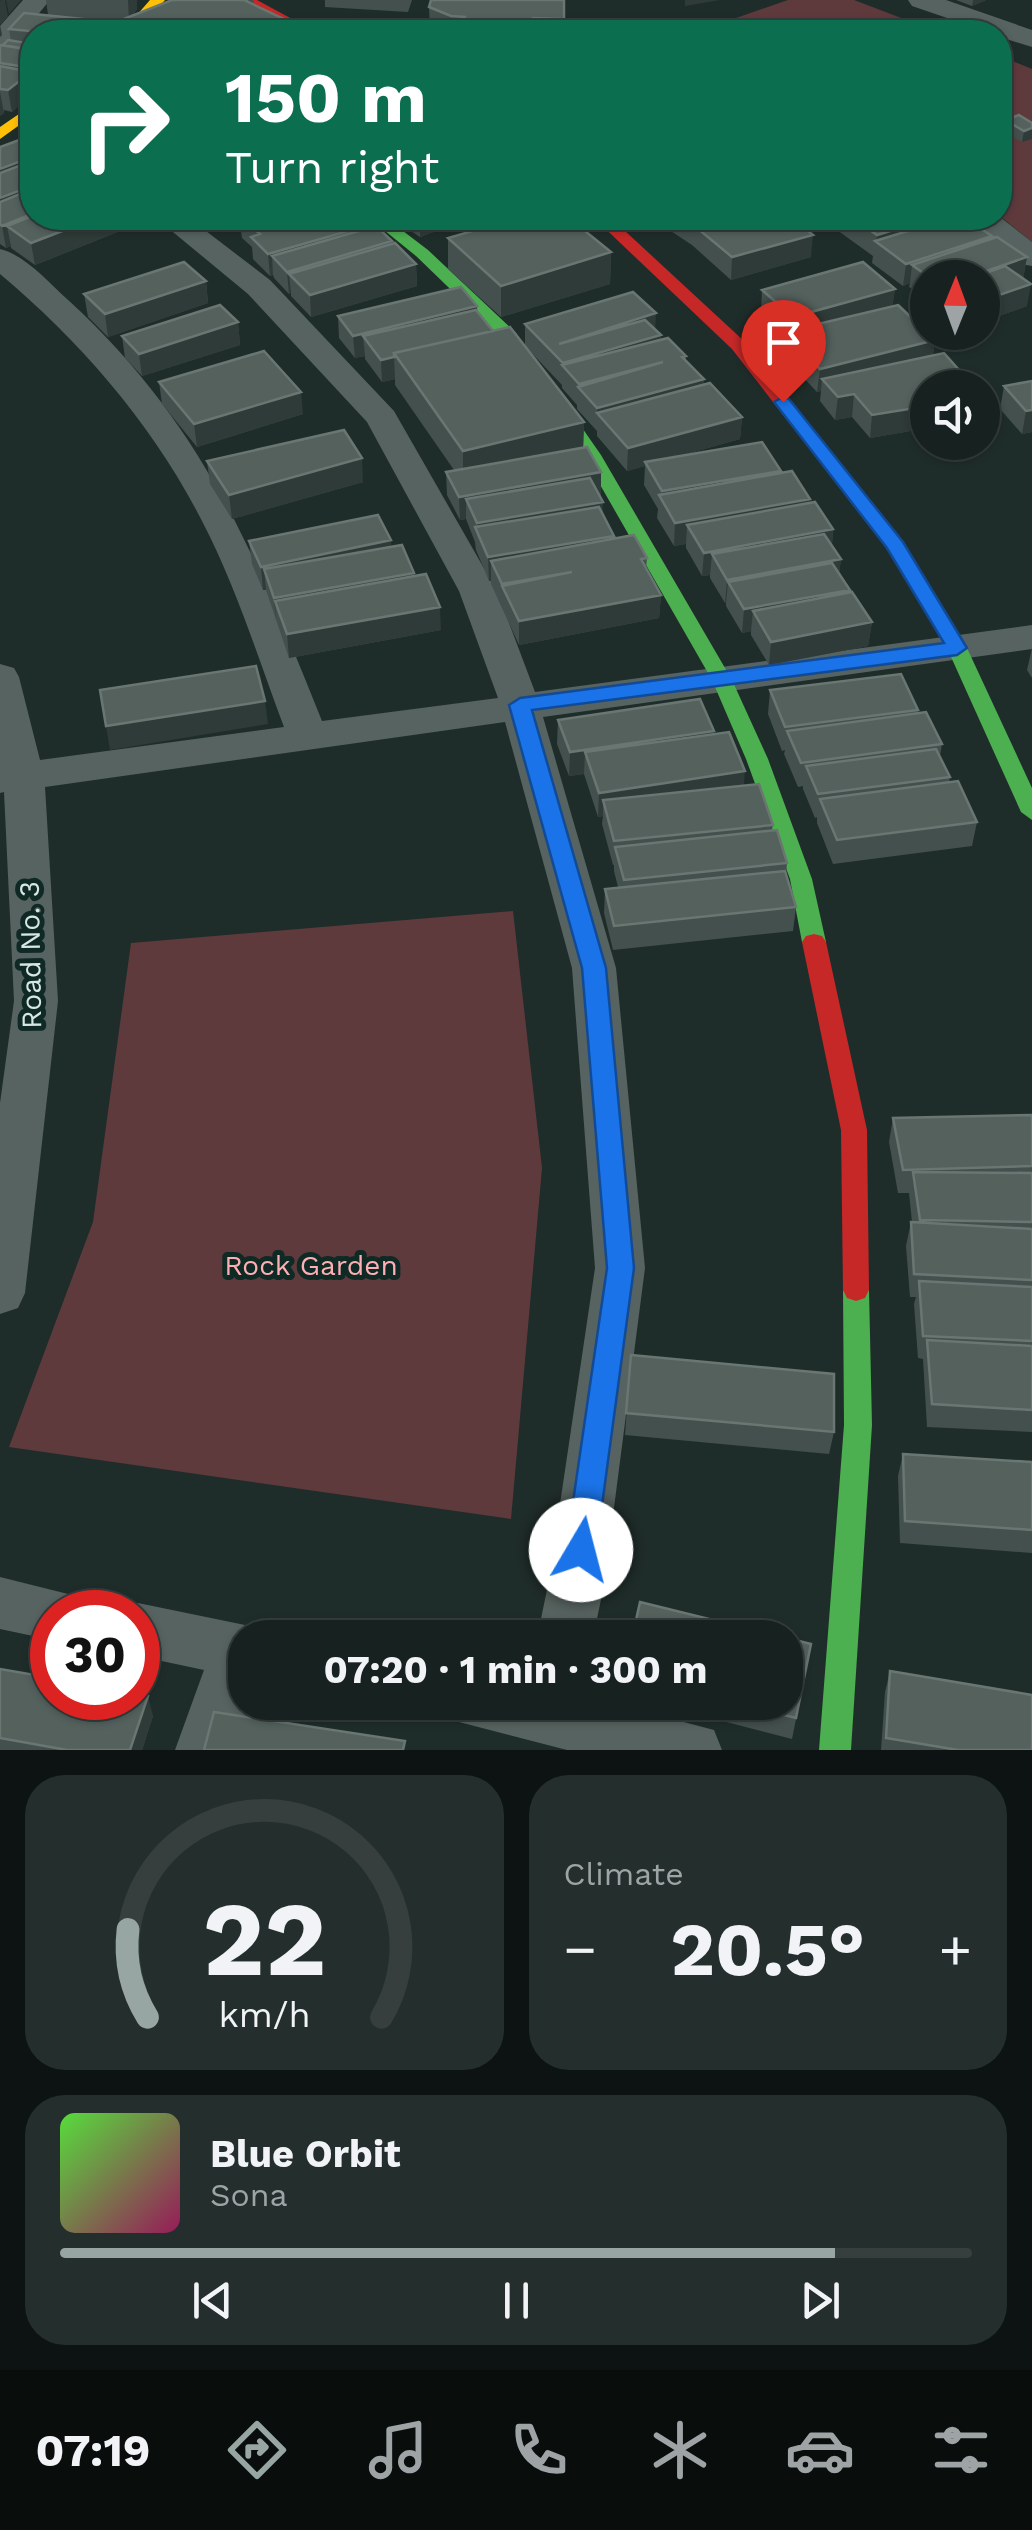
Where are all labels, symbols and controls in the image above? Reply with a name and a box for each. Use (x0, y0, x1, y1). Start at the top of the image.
text: 150 m (225, 57, 427, 139)
icon: right (60, 60, 190, 190)
text: Turn right (225, 141, 439, 194)
north arrow (910, 260, 1000, 350)
map controls (910, 260, 1000, 460)
pin (741, 300, 826, 403)
icon: arrive (756, 315, 811, 370)
button: sound (910, 370, 1000, 460)
street label: Road No. 3 (13, 881, 48, 1029)
park label: Rock Garden (224, 1249, 398, 1282)
position arrow (529, 1498, 633, 1602)
speed limit sign: 30 (30, 1590, 160, 1720)
text: 07:20 · 1 min · 300 m (323, 1648, 708, 1692)
text: Climate (564, 1855, 684, 1893)
text: 22 (202, 1878, 326, 2000)
text: 20.5° (670, 1905, 865, 1993)
text: − (564, 1917, 597, 1981)
text: + (939, 1917, 972, 1981)
text: km/h (218, 1994, 310, 2036)
text: Blue Orbit (210, 2132, 401, 2176)
text: Sona (210, 2176, 288, 2214)
icon: previous (185, 2273, 240, 2328)
icon: pause (489, 2273, 544, 2328)
icon: next (793, 2273, 848, 2328)
icon: directions (222, 2415, 292, 2485)
icon: music (363, 2415, 433, 2485)
icon: phone (504, 2415, 574, 2485)
icon: climate (645, 2415, 715, 2485)
icon: car (785, 2415, 855, 2485)
icon: filters (926, 2415, 996, 2485)
text: 07:19 (35, 2424, 151, 2477)

